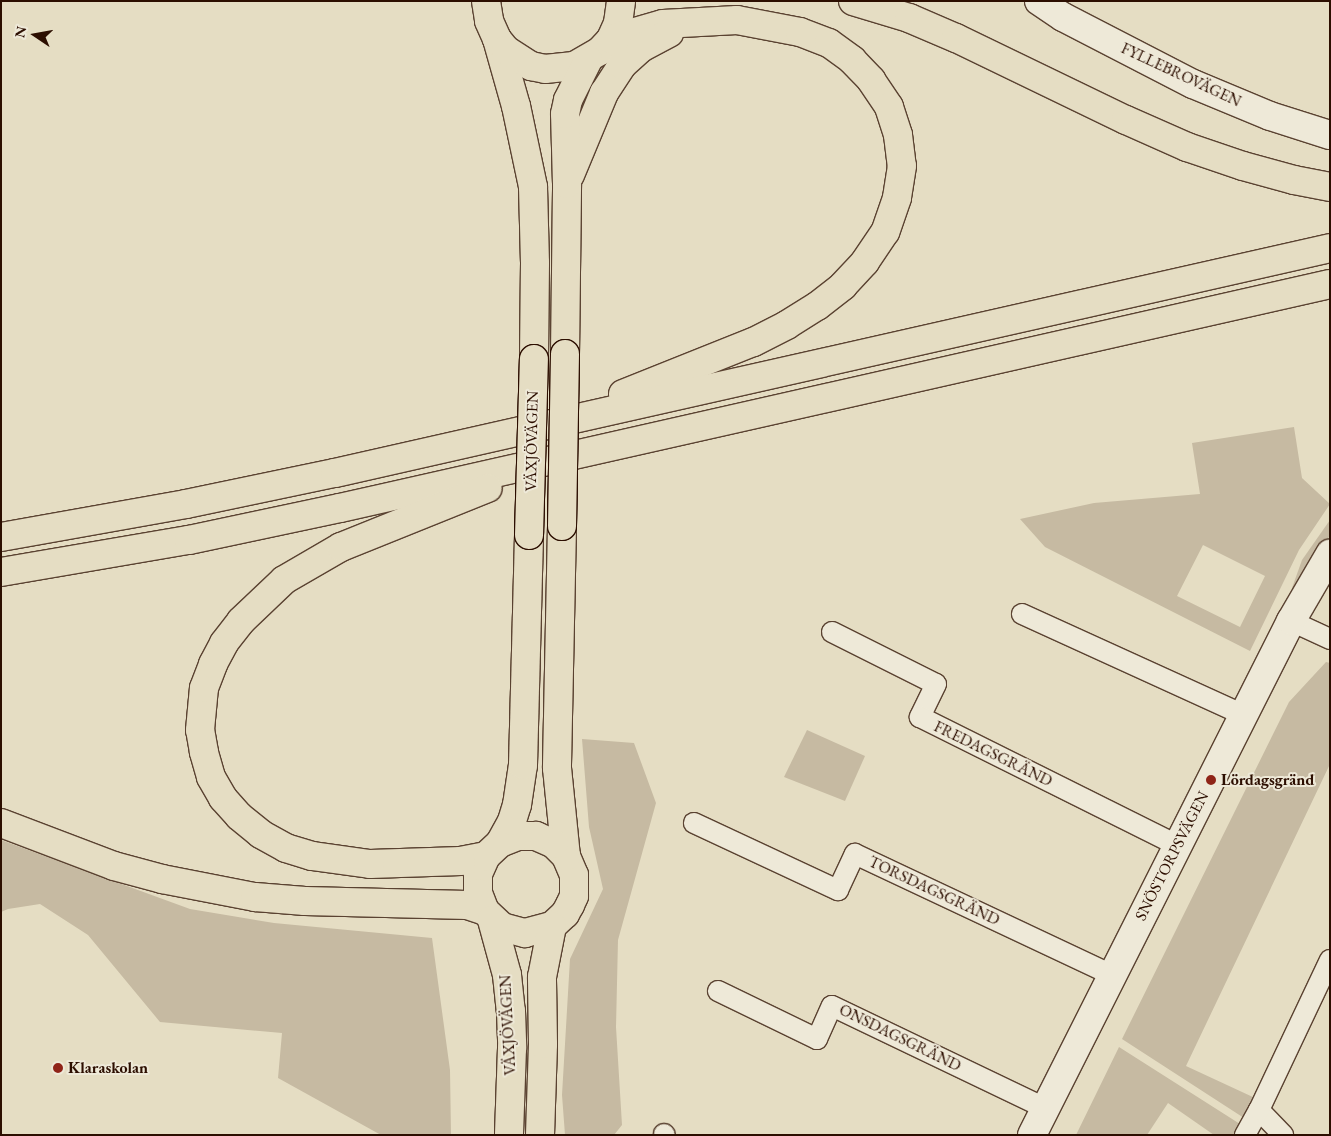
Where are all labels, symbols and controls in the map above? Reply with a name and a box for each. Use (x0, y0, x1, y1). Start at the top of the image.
north arrow (10, 10, 60, 60)
text: N (10, 24, 30, 39)
street label: FYLLEBROVÄGEN (1118, 39, 1244, 111)
street label: VÄXJÖVÄGEN (522, 390, 542, 492)
street label: FREDAGSGRÄND (931, 717, 1055, 791)
place label: Lördagsgränd (1221, 770, 1314, 790)
marker: Lördagsgränd (1205, 774, 1217, 786)
street label: SNÖSTORPSVÄGEN (1131, 788, 1213, 924)
street label: TORSDAGSGRÄND (865, 852, 1003, 930)
street label: VÄXJÖVÄGEN (496, 974, 520, 1076)
street label: ONSDAGSGRÄND (836, 1000, 964, 1076)
place label: Klaraskolan (68, 1058, 148, 1078)
marker: Klaraskolan (52, 1062, 64, 1074)

